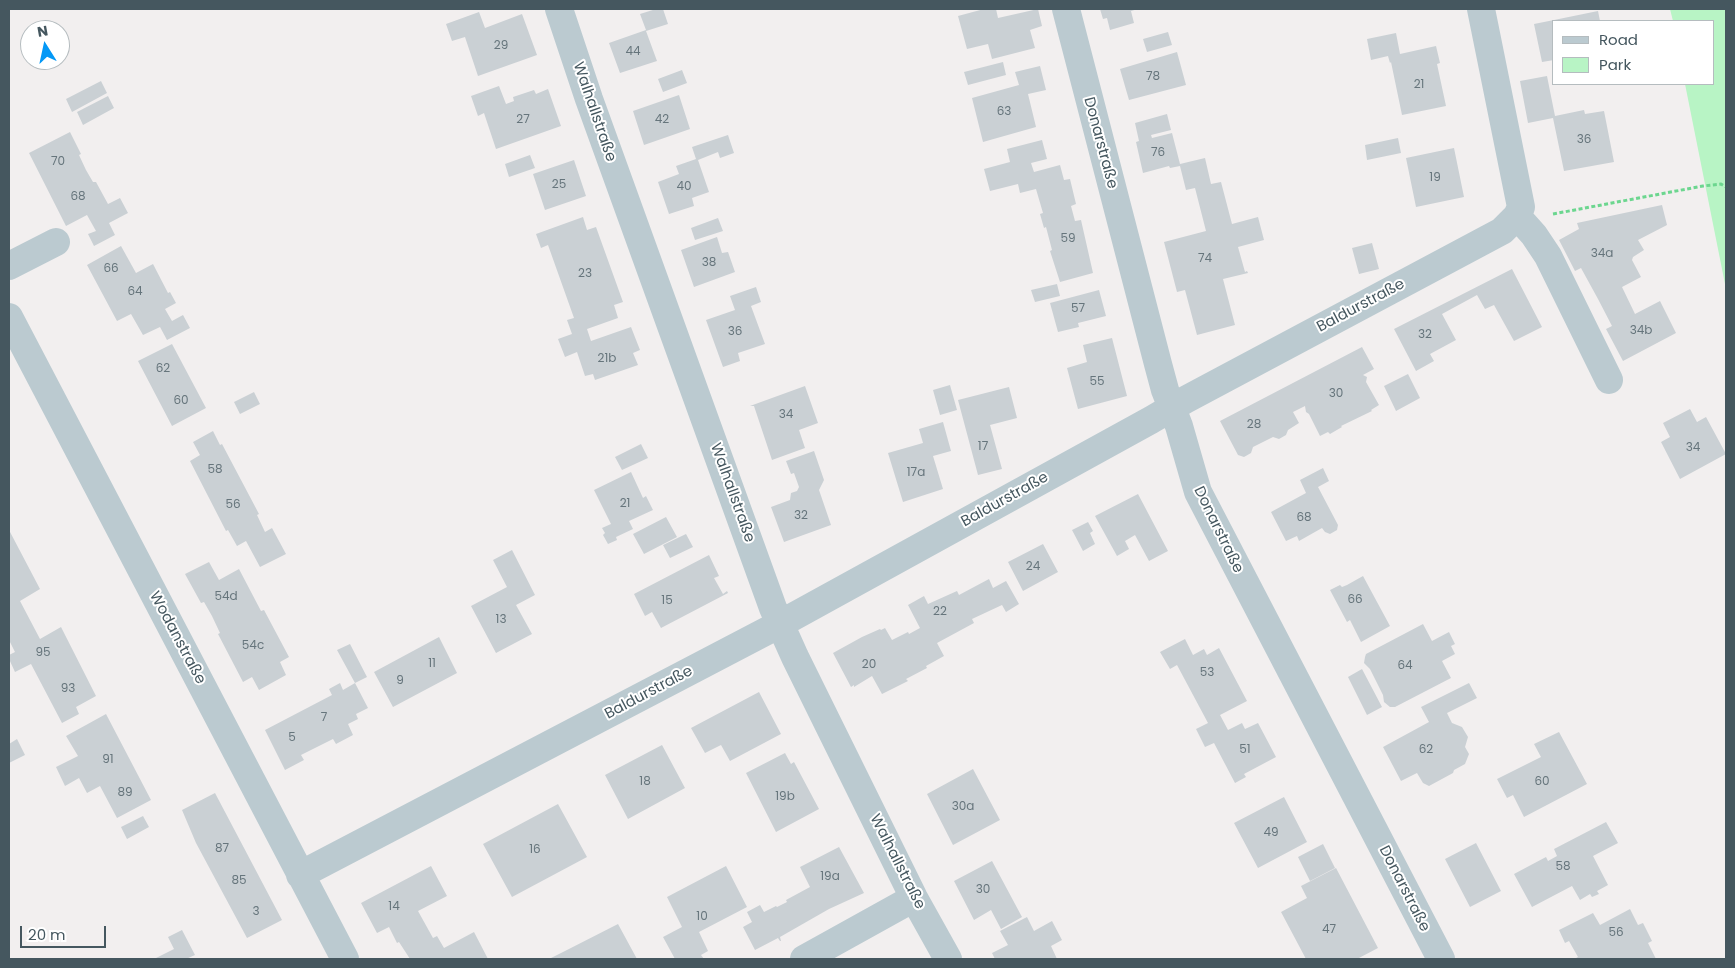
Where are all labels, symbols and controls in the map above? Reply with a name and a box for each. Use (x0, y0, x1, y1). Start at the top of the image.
north arrow (20, 20, 70, 70)
text: N (36, 20, 49, 42)
legend (1552, 20, 1715, 85)
text: Road (1599, 29, 1638, 50)
house number: 29 (494, 39, 508, 53)
house number: 44 (625, 45, 641, 59)
text: Park (1599, 54, 1631, 75)
street label: Walhallstraße (569, 60, 619, 164)
house number: 78 (1146, 70, 1160, 84)
house number: 21 (1414, 78, 1424, 92)
street label: Donarstraße (1079, 95, 1121, 191)
house number: 63 (997, 105, 1011, 119)
house number: 27 (516, 113, 530, 127)
house number: 42 (655, 113, 669, 127)
house number: 36 (1577, 133, 1591, 147)
house number: 76 (1151, 146, 1165, 160)
house number: 70 (51, 155, 65, 169)
house number: 19 (1429, 171, 1441, 185)
house number: 25 (552, 178, 566, 192)
house number: 40 (676, 180, 692, 194)
house number: 68 (70, 190, 86, 204)
house number: 59 (1060, 232, 1076, 246)
house number: 34a (1591, 247, 1613, 261)
house number: 74 (1198, 252, 1212, 266)
house number: 38 (702, 256, 716, 270)
house number: 66 (103, 262, 119, 276)
house number: 23 (578, 267, 592, 281)
street label: Baldurstraße (1314, 275, 1408, 337)
house number: 64 (127, 285, 143, 299)
house number: 57 (1071, 302, 1085, 316)
house number: 34b (1630, 324, 1652, 338)
house number: 36 (728, 325, 742, 339)
house number: 32 (1418, 328, 1432, 342)
house number: 21b (598, 352, 616, 366)
house number: 62 (156, 362, 170, 376)
house number: 55 (1089, 375, 1105, 389)
house number: 30 (1329, 387, 1343, 401)
house number: 60 (173, 394, 189, 408)
house number: 34 (779, 408, 793, 422)
house number: 28 (1247, 418, 1261, 432)
house number: 17 (978, 440, 988, 454)
street label: Walhallstraße (706, 441, 758, 545)
house number: 34 (1686, 441, 1700, 455)
house number: 58 (207, 463, 223, 477)
house number: 17a (907, 466, 925, 480)
street label: Baldurstraße (958, 469, 1052, 531)
street label: Donarstraße (1189, 484, 1247, 576)
house number: 21 (620, 497, 630, 511)
house number: 56 (225, 498, 241, 512)
house number: 32 (794, 509, 808, 523)
house number: 68 (1296, 511, 1312, 525)
house number: 24 (1026, 560, 1040, 574)
street label: Wodanstraße (145, 588, 209, 688)
house number: 54d (214, 590, 238, 604)
house number: 66 (1347, 593, 1363, 607)
house number: 15 (661, 594, 673, 608)
house number: 22 (933, 605, 947, 619)
house number: 13 (496, 613, 506, 627)
house number: 54c (242, 639, 264, 653)
house number: 95 (35, 646, 51, 660)
house number: 11 (428, 657, 436, 671)
house number: 20 (862, 658, 876, 672)
house number: 64 (1397, 659, 1413, 673)
street label: Baldurstraße (602, 662, 696, 724)
house number: 53 (1200, 666, 1214, 680)
house number: 9 (396, 674, 404, 688)
house number: 93 (61, 682, 75, 696)
house number: 7 (321, 711, 327, 725)
house number: 5 (288, 731, 296, 745)
house number: 51 (1239, 743, 1251, 757)
house number: 62 (1419, 743, 1433, 757)
house number: 91 (102, 753, 114, 767)
house number: 18 (639, 775, 651, 789)
house number: 60 (1534, 775, 1550, 789)
house number: 89 (117, 786, 133, 800)
house number: 19b (775, 790, 795, 804)
house number: 30a (952, 800, 974, 814)
street label: Walhallstraße (865, 812, 929, 912)
house number: 49 (1263, 826, 1279, 840)
house number: 87 (215, 842, 229, 856)
house number: 16 (529, 843, 541, 857)
street label: Donarstraße (1375, 843, 1433, 935)
house number: 58 (1555, 860, 1571, 874)
house number: 19a (820, 870, 840, 884)
house number: 85 (231, 874, 247, 888)
house number: 30 (976, 883, 990, 897)
house number: 14 (388, 900, 400, 914)
house number: 3 (252, 905, 260, 919)
house number: 10 (696, 910, 708, 924)
scale bar (22, 916, 109, 948)
house number: 47 (1322, 923, 1336, 937)
text: 20 m (28, 924, 66, 945)
house number: 56 (1608, 926, 1624, 940)

